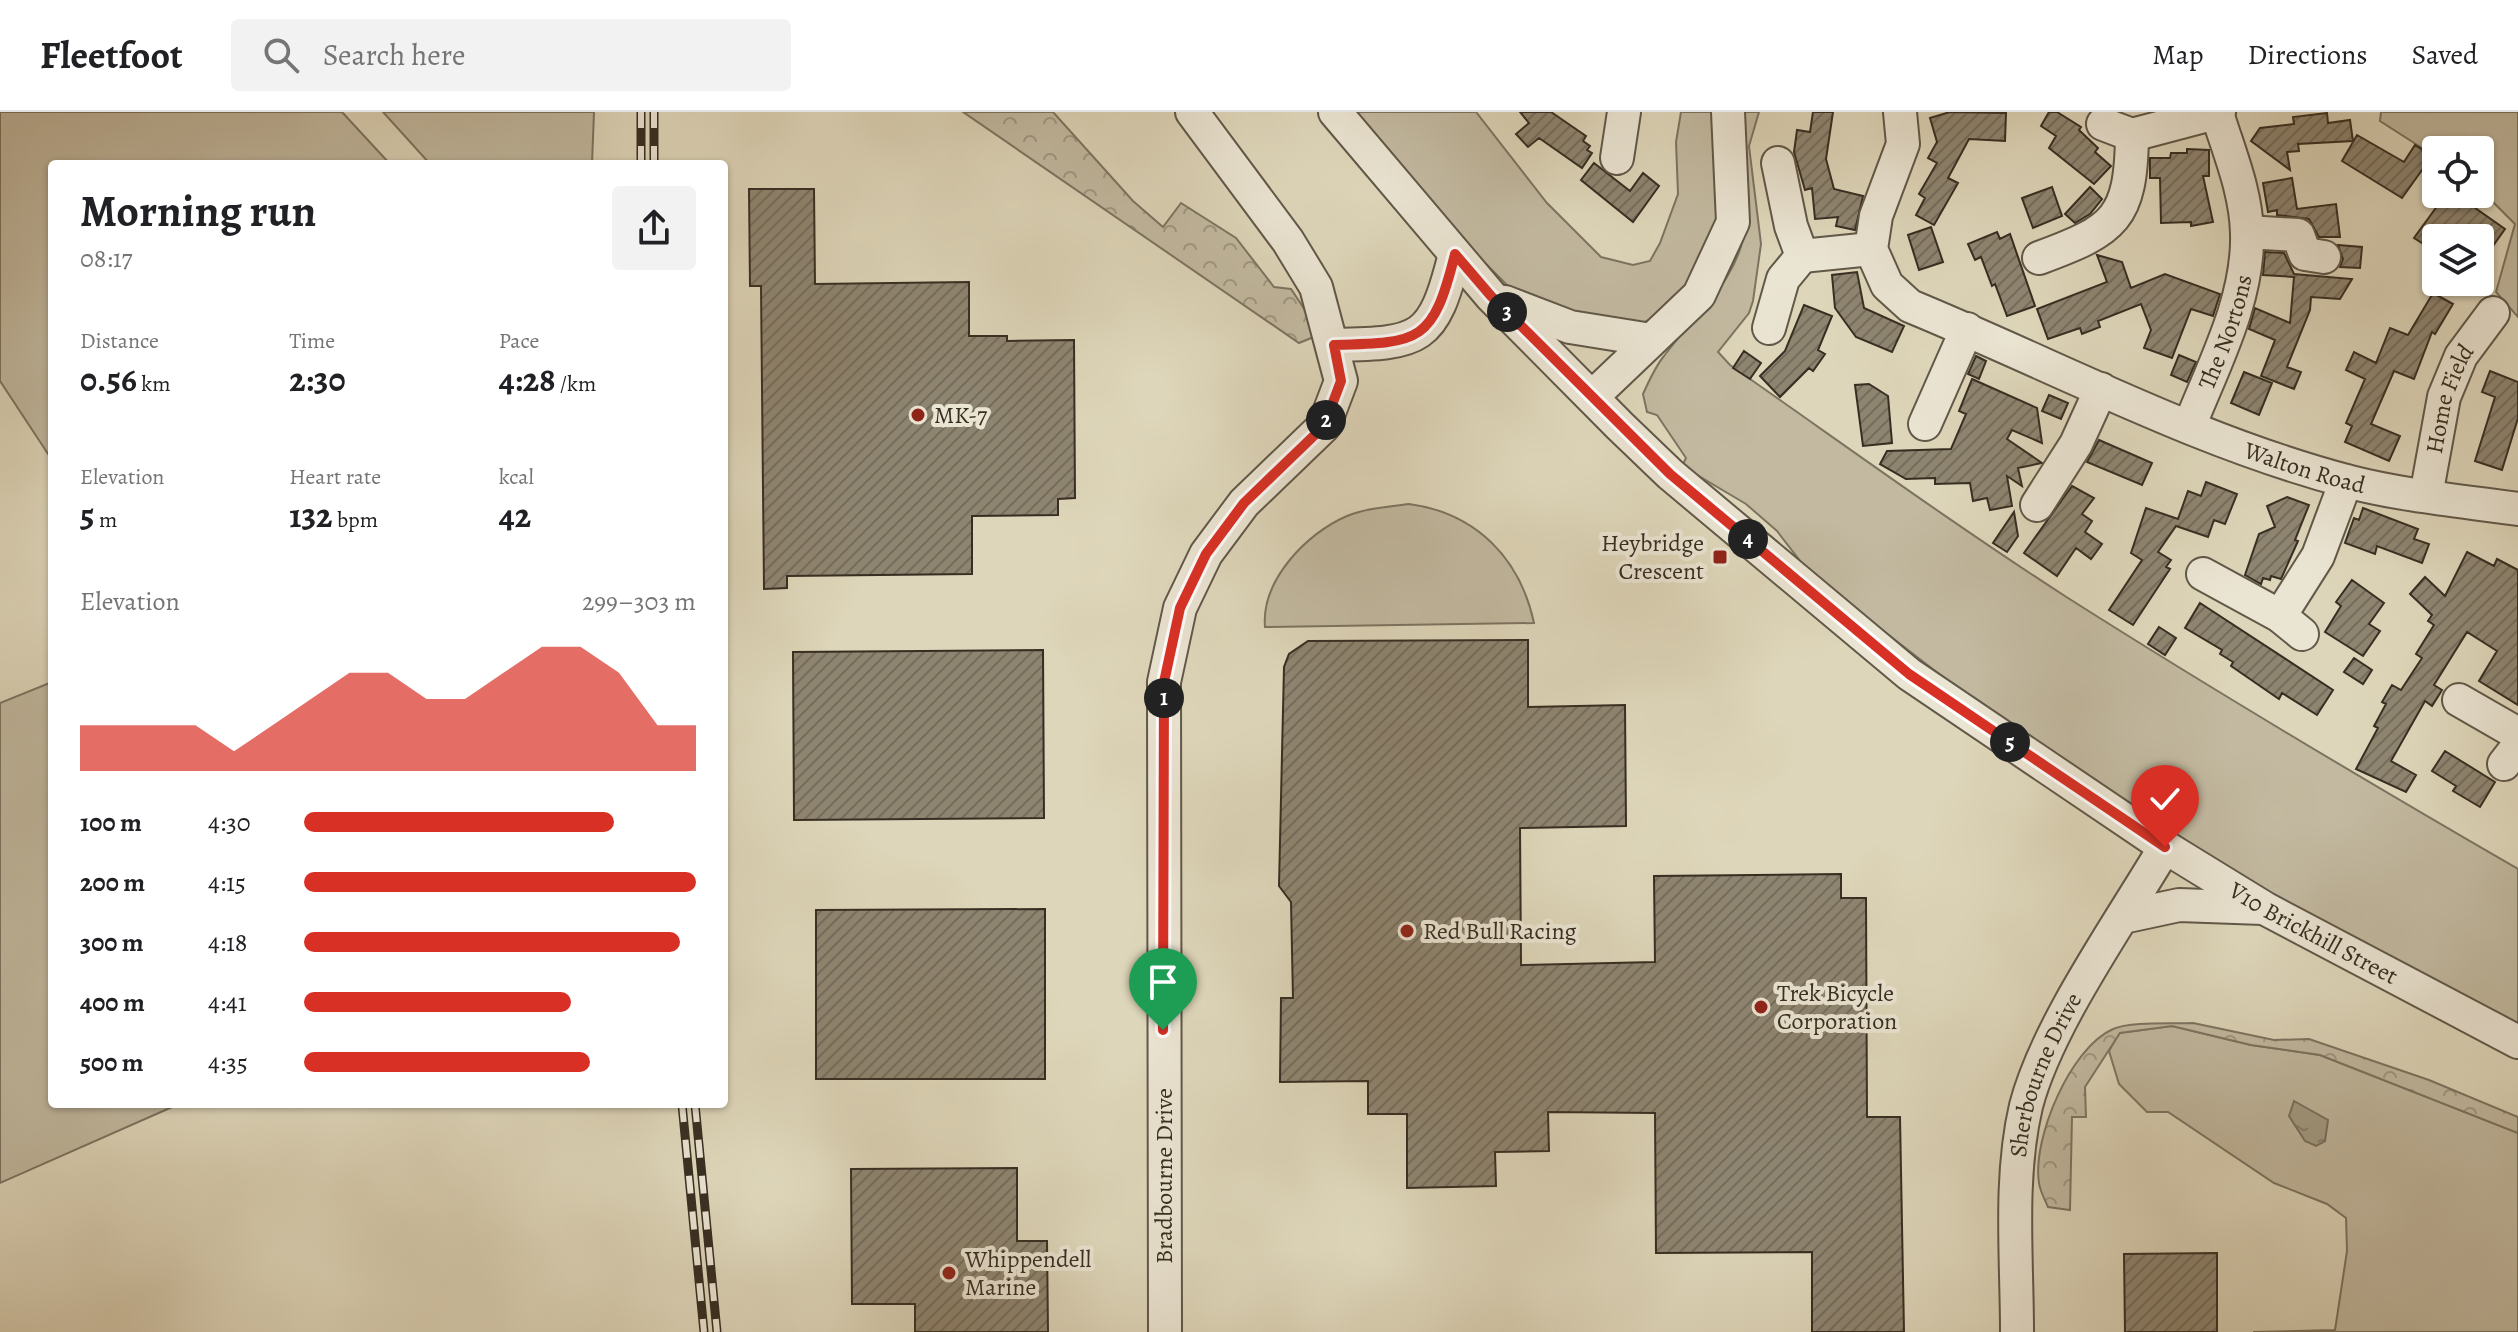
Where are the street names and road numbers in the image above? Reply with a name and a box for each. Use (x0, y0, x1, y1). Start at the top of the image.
street label: The Nortons (2190, 272, 2259, 394)
street label: Home Field (2418, 337, 2481, 456)
street label: Walton Road (2239, 434, 2369, 501)
street label: V10 Brickhill Street (2222, 874, 2404, 992)
street label: Sherbourne Drive (2002, 987, 2089, 1159)
street label: Bradbourne Drive (1148, 1088, 1180, 1264)

